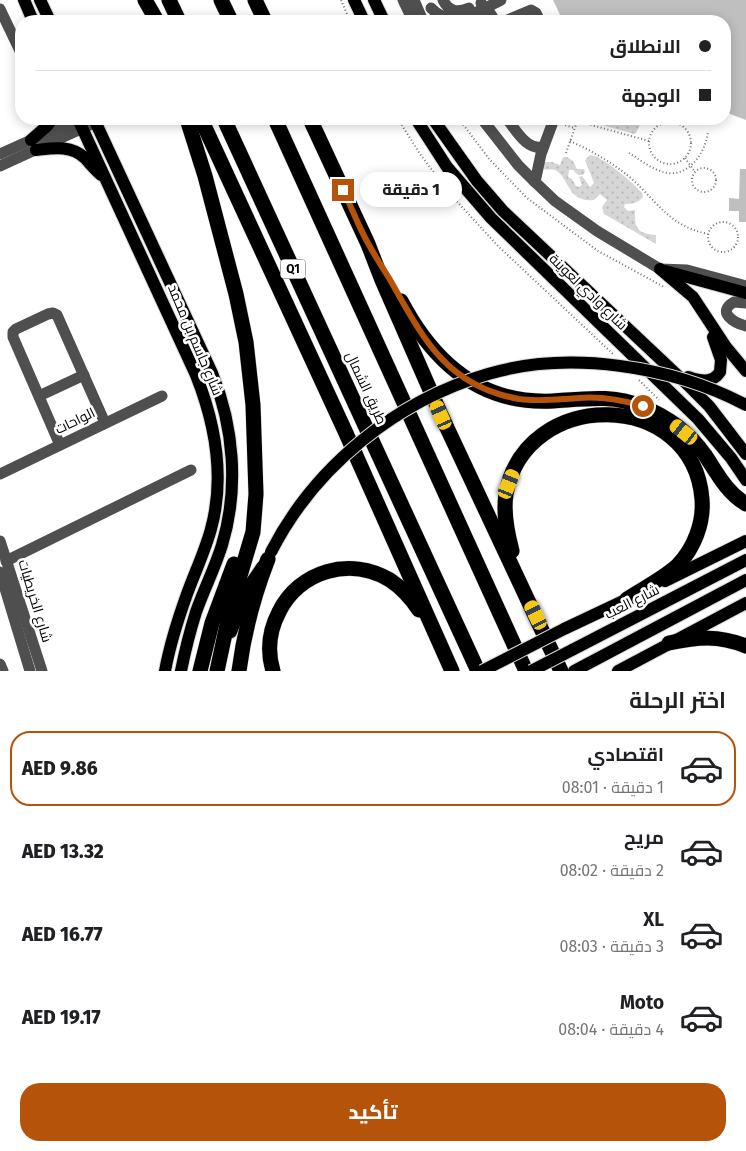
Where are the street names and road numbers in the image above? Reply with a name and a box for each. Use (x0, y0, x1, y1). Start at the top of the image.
street label: شارع وادي لعوينة (543, 250, 631, 336)
road number: Q1 (280, 260, 306, 278)
street label: شارع جاسم بن محمد (163, 282, 226, 398)
street label: طريق الشمال (342, 349, 390, 427)
street label: الواحات (52, 404, 98, 438)
street label: شارع الخريطيات (14, 558, 56, 644)
street label: شارع العب (602, 581, 662, 623)

